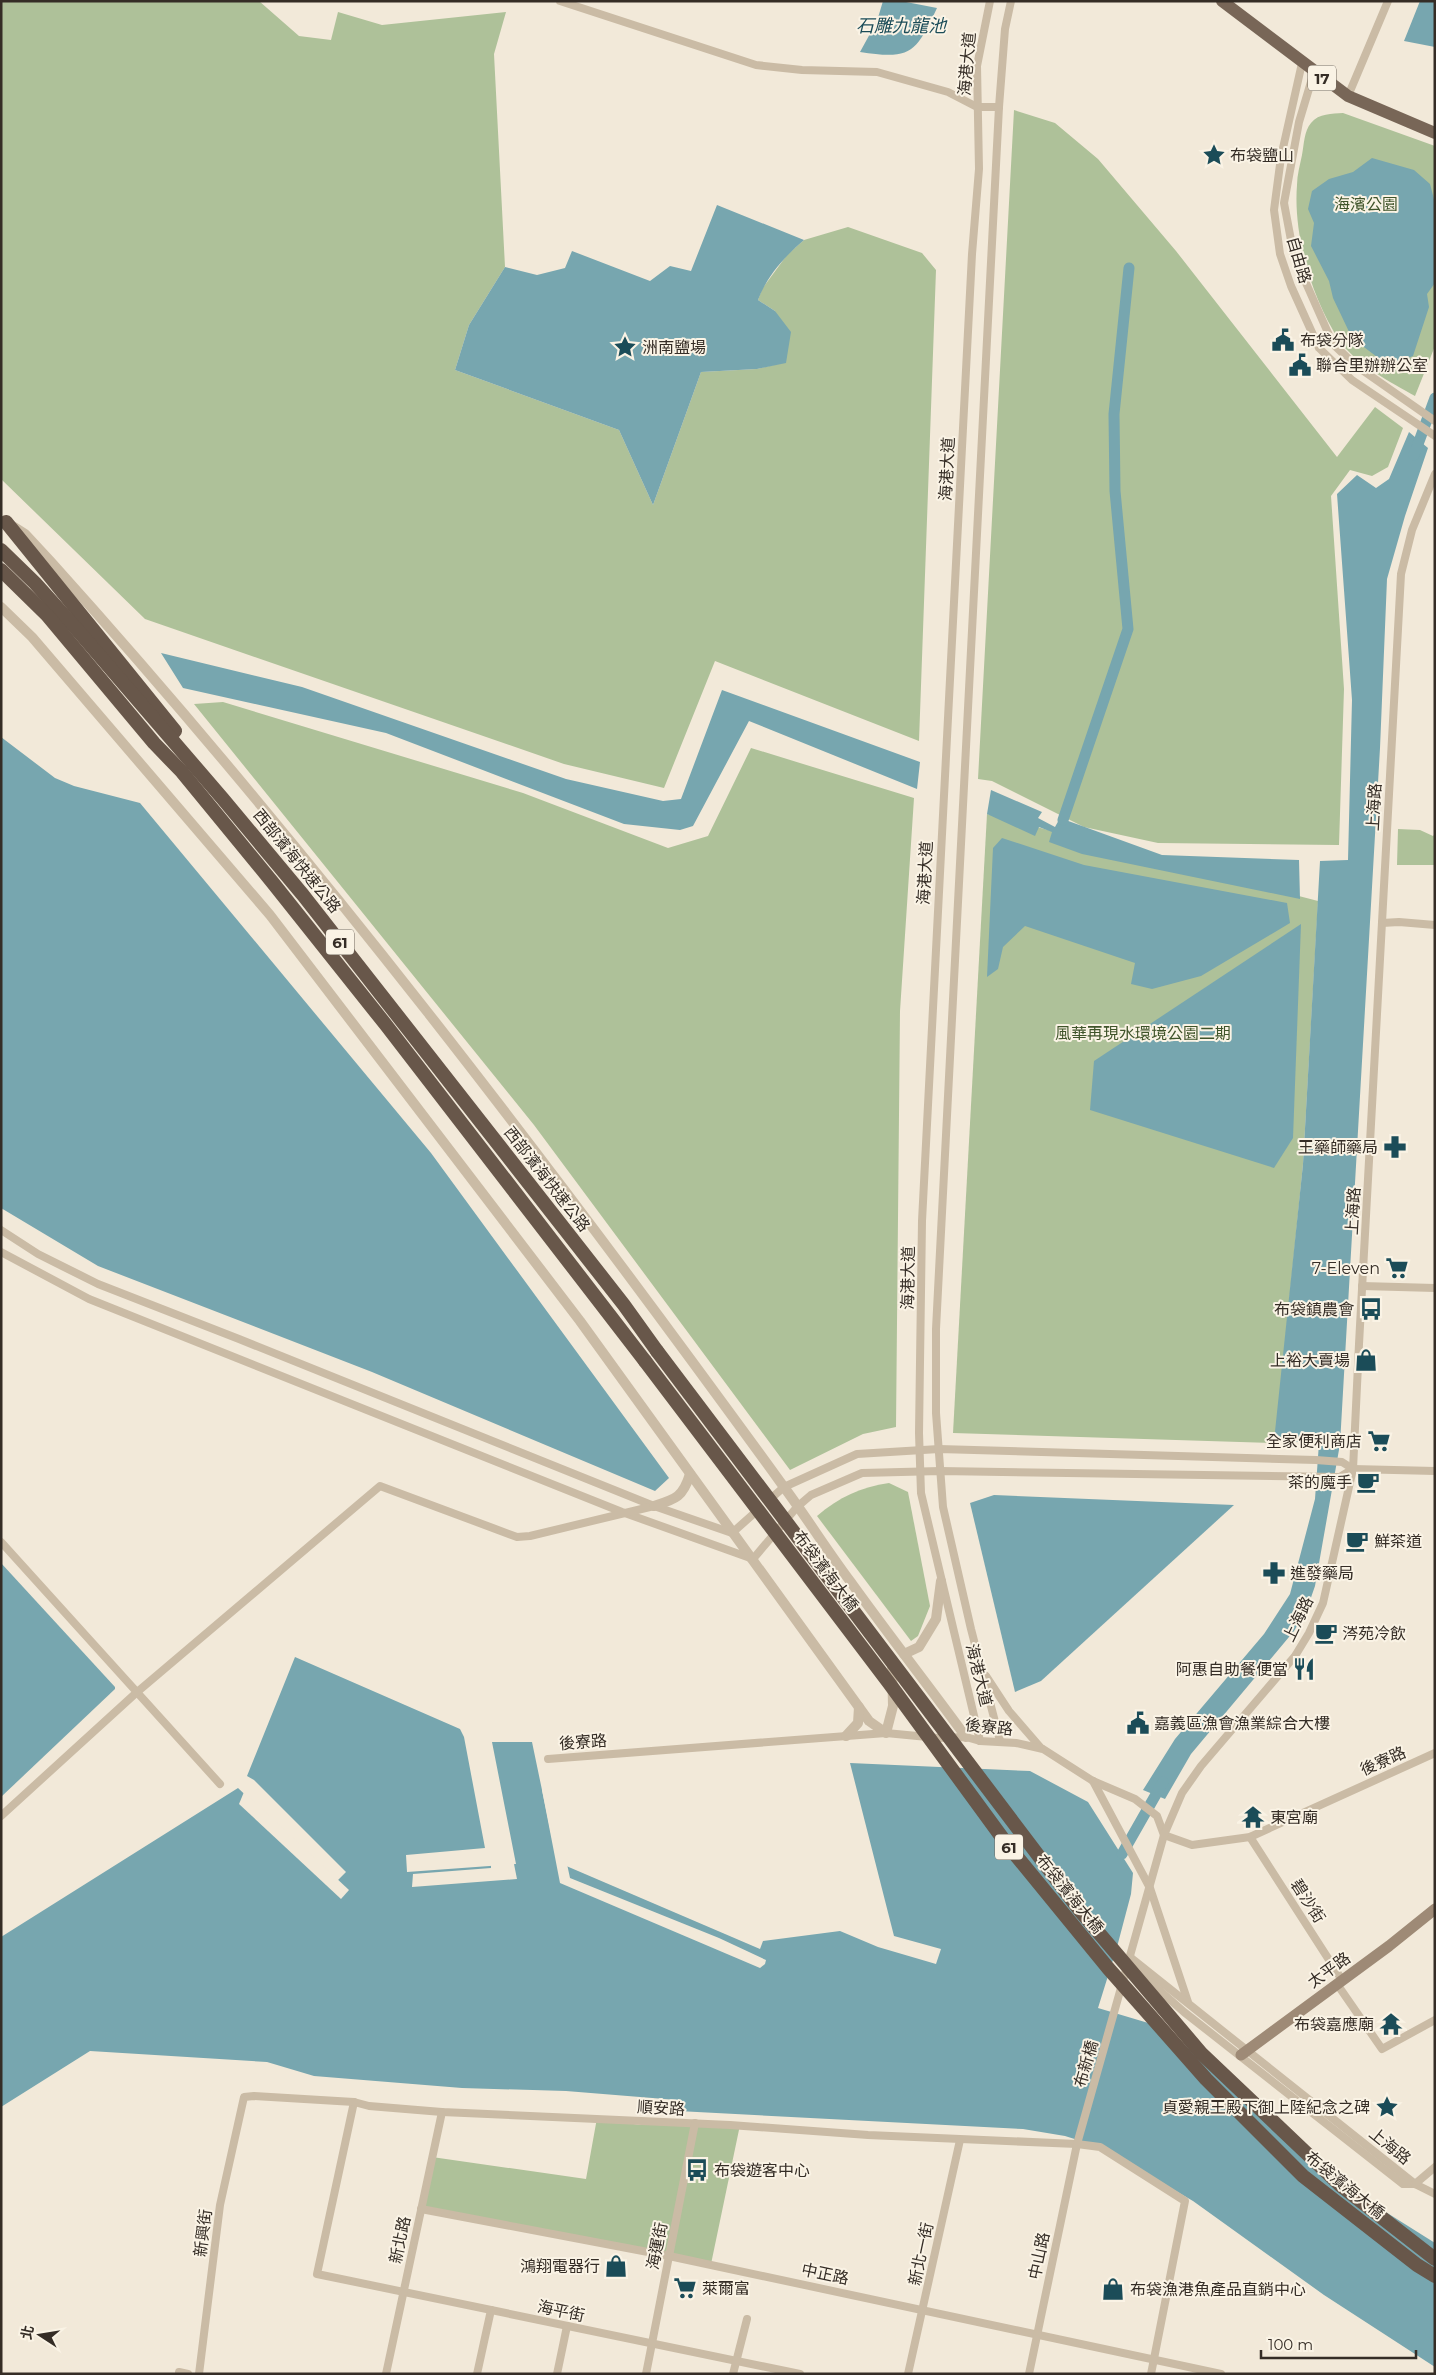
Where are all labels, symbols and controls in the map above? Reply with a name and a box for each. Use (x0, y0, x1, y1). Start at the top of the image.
water label: 石雕九龍池 (856, 15, 948, 37)
street label: 海港大道 (955, 31, 979, 97)
road number: 17 (1308, 66, 1336, 90)
place icon: 布袋鹽山 (1201, 142, 1227, 168)
place label: 布袋鹽山 (1230, 146, 1294, 165)
park label: 海濱公園 (1334, 195, 1398, 214)
street label: 自由路 (1283, 234, 1315, 286)
public building icon: 布袋分隊 (1270, 327, 1296, 353)
place label: 布袋分隊 (1300, 331, 1364, 350)
place icon: 洲南鹽場 (612, 334, 638, 360)
place label: 洲南鹽場 (642, 338, 706, 357)
public building icon: 聯合里辦辦公室 (1287, 352, 1313, 378)
place label: 聯合里辦辦公室 (1316, 356, 1428, 375)
street label: 海港大道 (936, 437, 958, 501)
street label: 上海路 (1363, 783, 1385, 831)
street label: 西部濱海快速公路 (249, 805, 345, 917)
street label: 海港大道 (914, 841, 936, 905)
road number: 61 (326, 930, 354, 954)
park label: 風華再現水環境公園二期 (1055, 1024, 1231, 1043)
street label: 西部濱海快速公路 (500, 1123, 594, 1235)
pharmacy icon: 王藥師藥局 (1382, 1134, 1408, 1160)
place label: 王藥師藥局 (1298, 1138, 1378, 1157)
street label: 上海路 (1342, 1187, 1364, 1235)
street label: 海港大道 (898, 1246, 918, 1310)
supermarket icon: 7-Eleven (1384, 1255, 1410, 1281)
place label: 7-Eleven (1312, 1259, 1380, 1278)
bus stop icon: 布袋鎮農會 (1358, 1296, 1384, 1322)
place label: 布袋鎮農會 (1274, 1300, 1354, 1319)
shop icon: 上裕大賣場 (1353, 1347, 1379, 1373)
place label: 上裕大賣場 (1270, 1351, 1350, 1370)
supermarket icon: 全家便利商店 (1366, 1428, 1392, 1454)
place label: 全家便利商店 (1266, 1432, 1362, 1451)
cafe icon: 茶的魔手 (1355, 1469, 1381, 1495)
place label: 茶的魔手 (1288, 1473, 1352, 1492)
street label: 布袋濱海大橋 (790, 1527, 862, 1615)
cafe icon: 鮮茶道 (1344, 1528, 1370, 1554)
place label: 鮮茶道 (1374, 1532, 1422, 1551)
pharmacy icon: 進發藥局 (1261, 1560, 1287, 1586)
place label: 進發藥局 (1290, 1564, 1354, 1583)
street label: 上海路 (1279, 1593, 1317, 1645)
cafe icon: 涔苑冷飲 (1313, 1620, 1339, 1646)
place label: 涔苑冷飲 (1342, 1624, 1406, 1643)
street label: 海港大道 (962, 1642, 996, 1708)
restaurant icon: 阿惠自助餐便當 (1291, 1656, 1317, 1682)
place label: 阿惠自助餐便當 (1176, 1660, 1288, 1679)
public building icon: 嘉義區漁會漁業綜合大樓 (1125, 1710, 1151, 1736)
place label: 嘉義區漁會漁業綜合大樓 (1154, 1714, 1330, 1733)
street label: 後寮路 (964, 1715, 1014, 1739)
street label: 後寮路 (558, 1731, 608, 1753)
street label: 後寮路 (1357, 1743, 1409, 1779)
temple icon: 東宮廟 (1240, 1804, 1266, 1830)
place label: 東宮廟 (1270, 1808, 1318, 1827)
road number: 61 (995, 1834, 1023, 1860)
street label: 布袋濱海大橋 (1032, 1851, 1108, 1937)
street label: 碧沙街 (1287, 1876, 1329, 1926)
street label: 太平路 (1304, 1948, 1354, 1992)
temple icon: 布袋嘉應廟 (1378, 2011, 1404, 2037)
place label: 布袋嘉應廟 (1294, 2015, 1374, 2034)
street label: 布新橋 (1070, 2038, 1102, 2090)
place icon: 貞愛親王殿下御上陸紀念之碑 (1374, 2094, 1400, 2120)
street label: 順安路 (637, 2097, 685, 2119)
place label: 貞愛親王殿下御上陸紀念之碑 (1162, 2098, 1370, 2117)
street label: 上海路 (1365, 2124, 1415, 2168)
street label: 布袋濱海大橋 (1302, 2147, 1388, 2223)
bus stop icon: 布袋遊客中心 (684, 2157, 710, 2183)
place label: 布袋遊客中心 (714, 2161, 810, 2180)
street label: 新興街 (191, 2208, 215, 2258)
street label: 新北路 (386, 2215, 414, 2265)
street label: 海運街 (643, 2221, 671, 2271)
street label: 新北一街 (905, 2221, 937, 2287)
street label: 中山路 (1025, 2231, 1053, 2281)
shop icon: 鴻翔電器行 (603, 2253, 629, 2279)
place label: 鴻翔電器行 (520, 2257, 600, 2276)
street label: 中正路 (800, 2260, 850, 2288)
supermarket icon: 萊爾富 (672, 2275, 698, 2301)
shop icon: 布袋漁港魚產品直銷中心 (1100, 2276, 1126, 2302)
place label: 萊爾富 (702, 2279, 750, 2298)
place label: 布袋漁港魚產品直銷中心 (1130, 2280, 1306, 2299)
street label: 海平街 (536, 2297, 586, 2325)
north arrow (15, 2310, 65, 2360)
text: 北 (17, 2324, 38, 2341)
scale bar (1261, 2328, 1416, 2360)
text: 100 m (1268, 2335, 1313, 2354)

